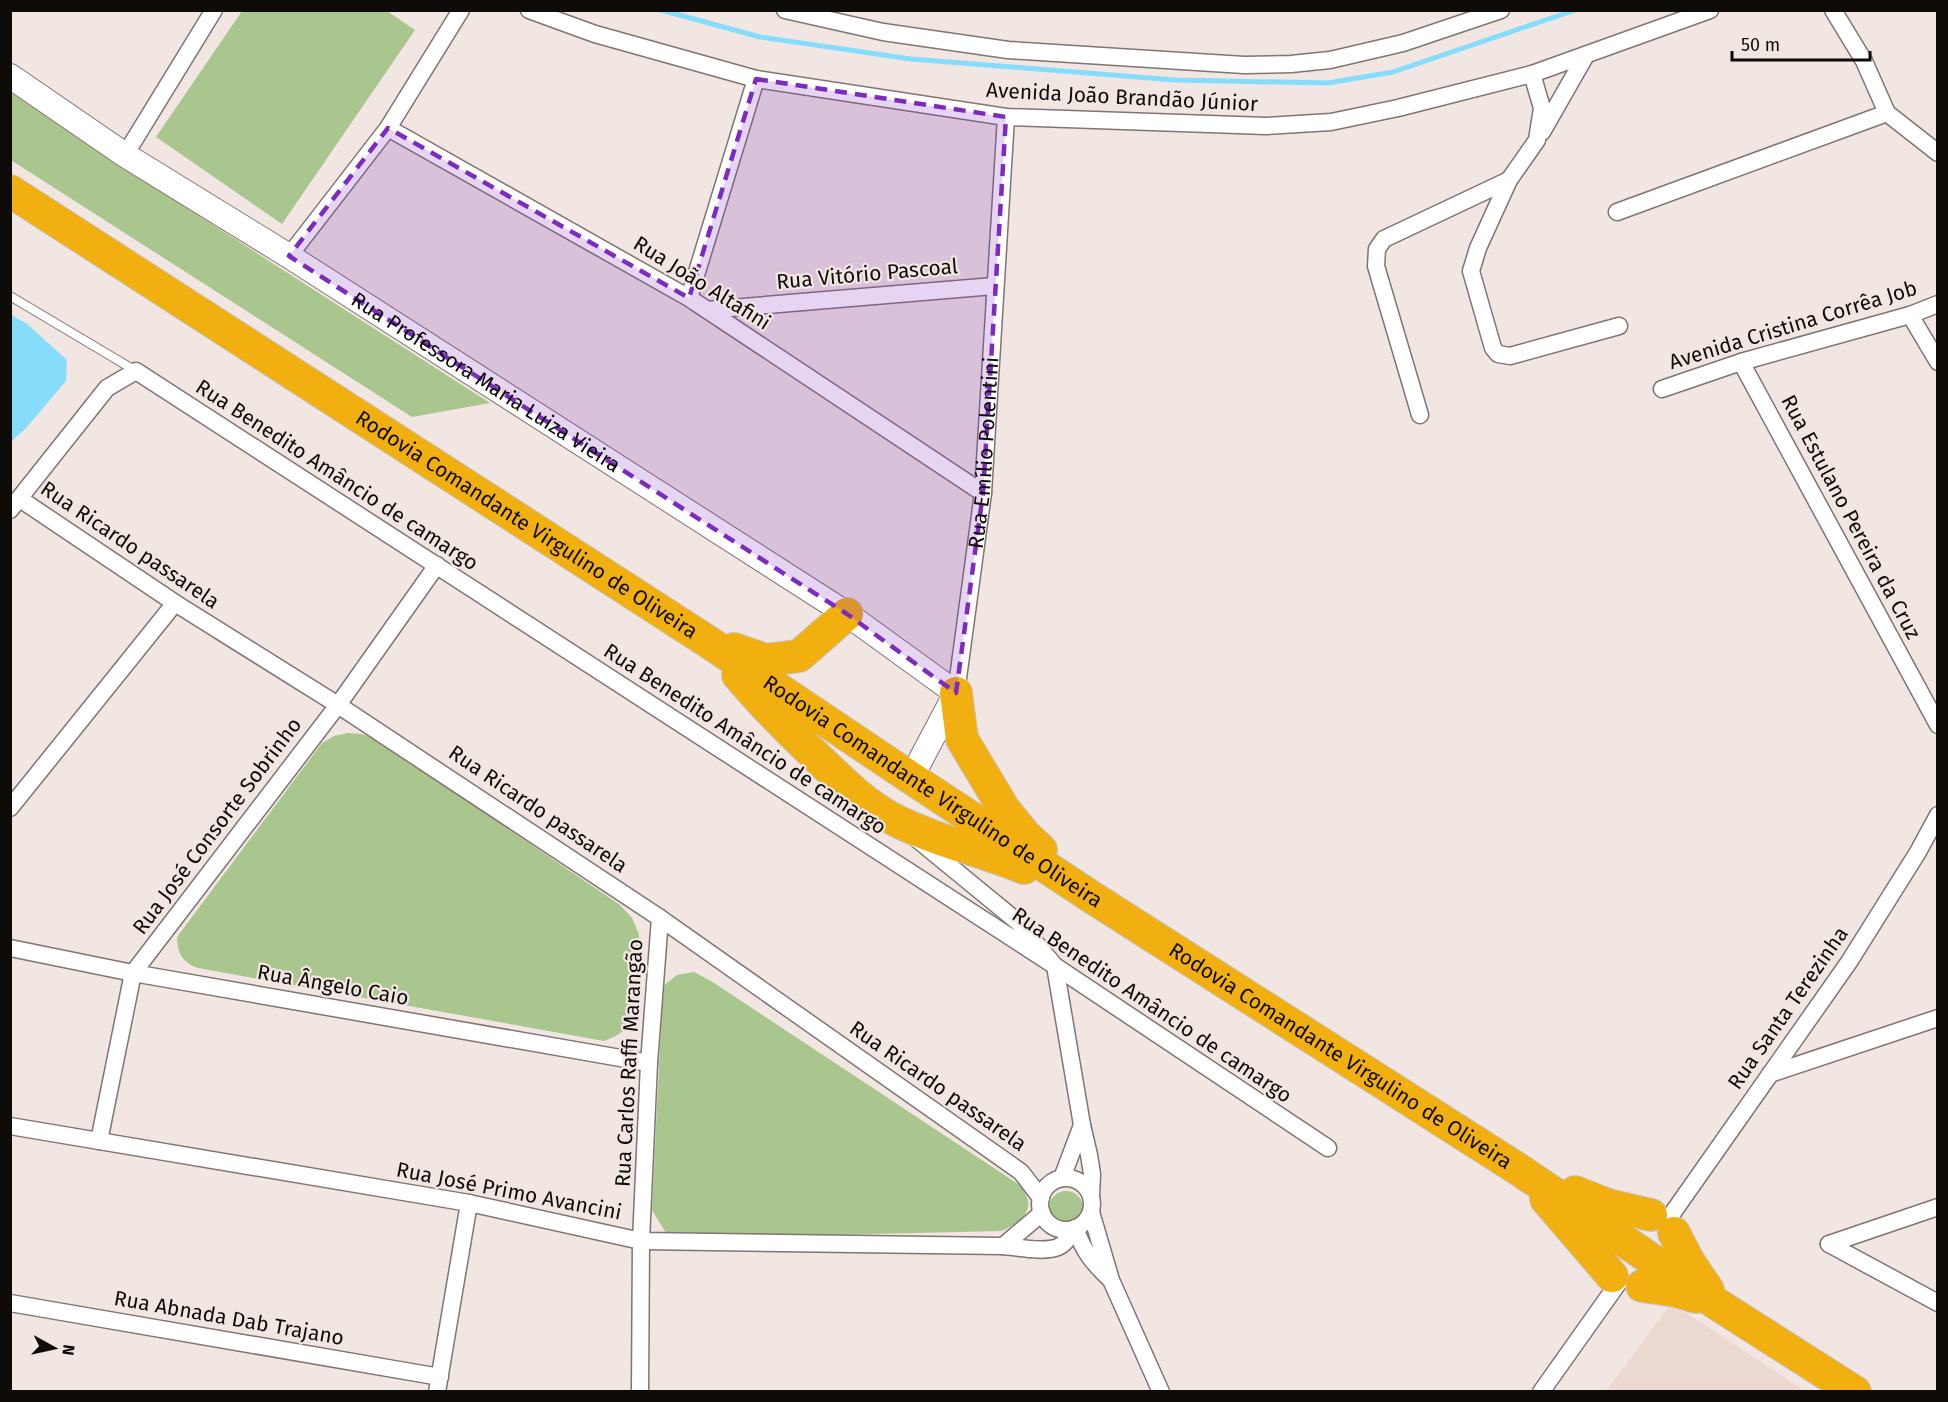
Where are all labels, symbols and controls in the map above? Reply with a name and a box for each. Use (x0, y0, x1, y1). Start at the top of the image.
scale bar (1732, 24, 1870, 62)
text: 50 m (1741, 34, 1780, 56)
street label: Avenida João Brandão Júnior (985, 77, 1259, 117)
street label: Rua João Altafini (629, 230, 775, 336)
street label: Rua Vitório Pascoal (775, 253, 959, 295)
street label: Avenida Cristina Corrêa Job (1666, 275, 1920, 375)
street label: Rua Professora Maria Luiza Vieira (346, 286, 625, 478)
street label: Rua Emílio Polentini (963, 356, 1004, 550)
street label: Rua Benedito Amâncio de camargo (191, 374, 483, 576)
street label: Rua Estulano Pereira da Cruz (1775, 390, 1927, 644)
street label: Rodovia Comandante Virgulino de Oliveira (351, 405, 703, 645)
street label: Rua Ricardo passarela (36, 475, 224, 615)
street label: Rua Benedito Amâncio de camargo (599, 638, 891, 840)
street label: Rodovia Comandante Virgulino de Oliveira (758, 669, 1107, 914)
street label: Rua José Consorte Sobrinho (127, 712, 307, 940)
street label: Rua Ricardo passarela (444, 739, 632, 879)
street label: Rua Benedito Amâncio de camargo (1007, 901, 1297, 1109)
street label: Rua Santa Terezinha (1722, 922, 1854, 1094)
street label: Rodovia Comandante Virgulino de Oliveira (1164, 937, 1517, 1175)
street label: Rua Carlos Raffi Marangão (610, 938, 648, 1188)
street label: Rua Ângelo Caio (255, 959, 411, 1011)
street label: Rua Ricardo passarela (844, 1015, 1032, 1157)
street label: Rua José Primo Avancini (394, 1156, 624, 1226)
street label: Rua Abnada Dab Trajano (112, 1285, 346, 1351)
north arrow (24, 1318, 84, 1378)
text: N (58, 1343, 79, 1357)

